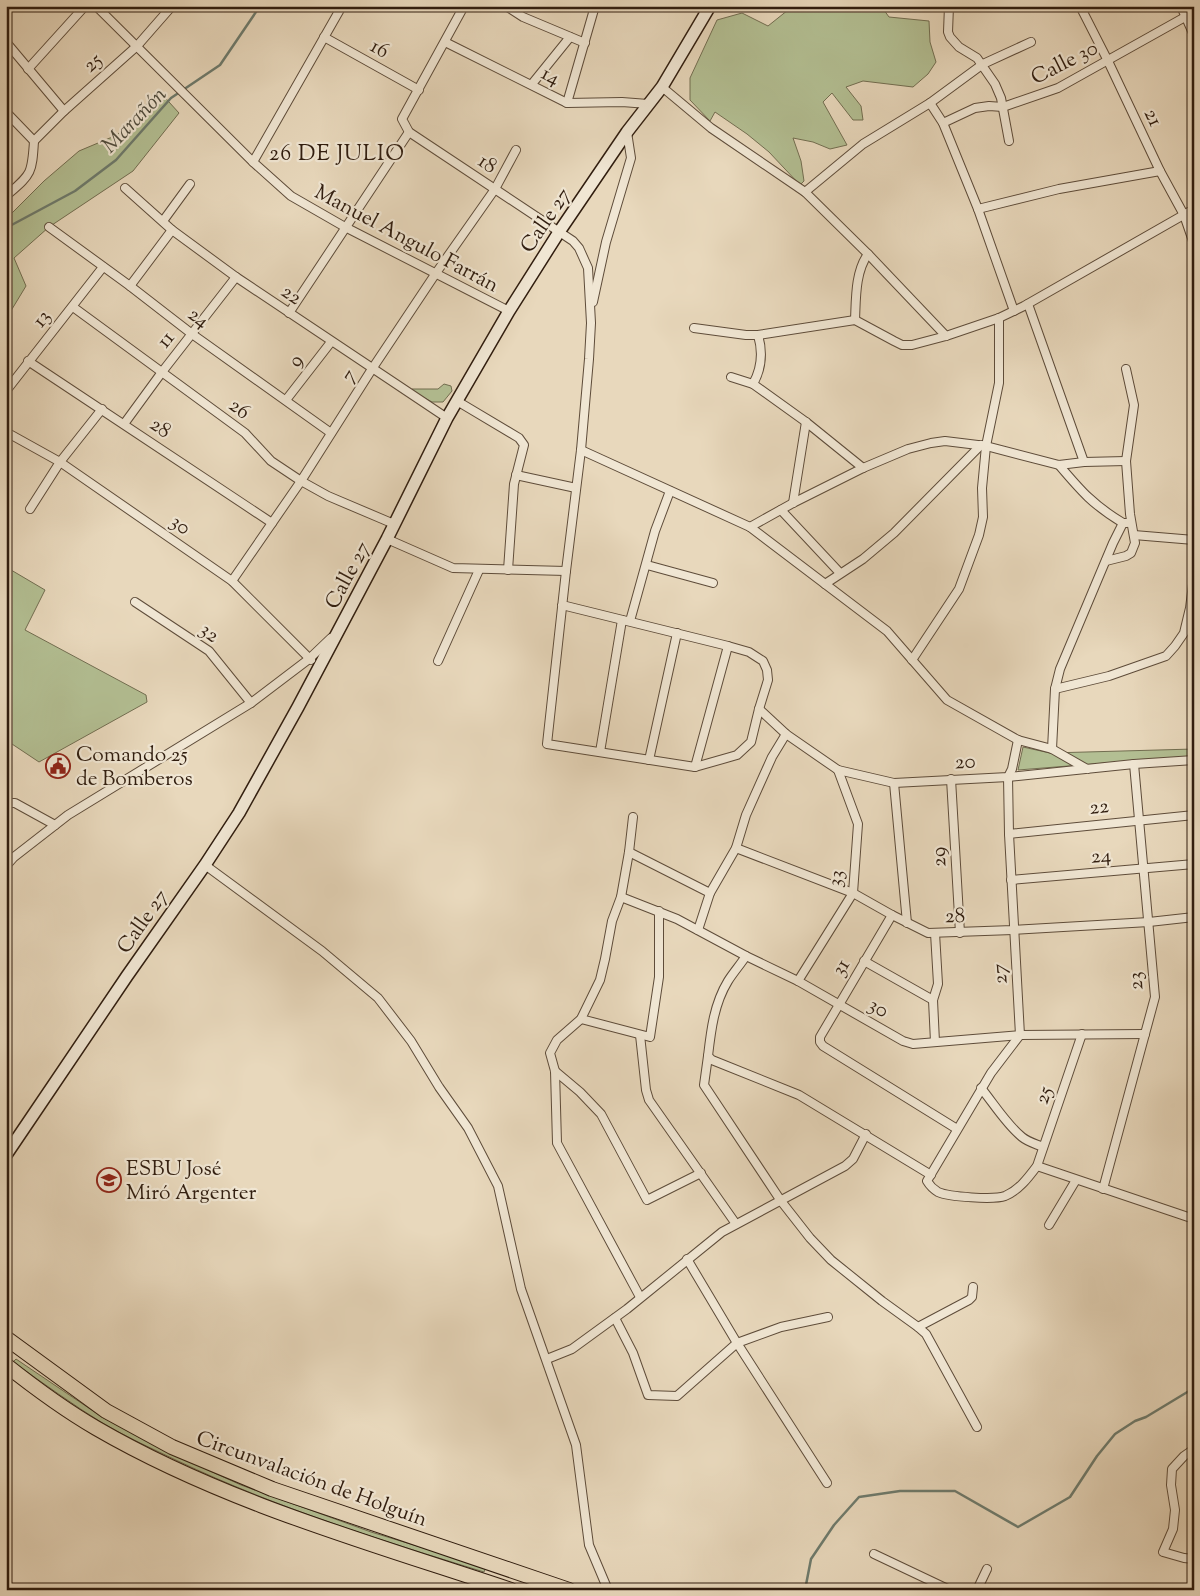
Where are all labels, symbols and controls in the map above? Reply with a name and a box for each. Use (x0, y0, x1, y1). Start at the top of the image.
street label: 16 (364, 32, 394, 67)
street label: Calle 30 (1026, 34, 1104, 93)
street label: 25 (77, 47, 110, 80)
street label: 14 (535, 59, 565, 94)
water label: Marañón (95, 80, 175, 162)
street label: 21 (1135, 104, 1169, 132)
district label: 26 DE JULIO (269, 139, 405, 171)
street label: 18 (471, 147, 502, 182)
street label: Manuel Angulo Farrán (308, 178, 504, 301)
street label: Calle 27 (514, 182, 580, 260)
street label: 22 (274, 278, 308, 314)
street label: 24 (181, 300, 215, 337)
street label: 13 (26, 304, 59, 335)
street label: 11 (150, 325, 183, 355)
street label: 9 (282, 348, 312, 374)
street label: 7 (334, 363, 365, 389)
street label: 26 (222, 392, 256, 428)
street label: 28 (143, 411, 177, 447)
street label: 30 (163, 508, 196, 543)
street label: Calle 27 (319, 537, 379, 615)
street label: 32 (192, 616, 225, 651)
place label: Comando 25 de Bomberos (76, 741, 193, 795)
street label: 20 (954, 747, 976, 779)
public building icon: Comando 25 de Bomberos (45, 753, 71, 779)
street label: 22 (1088, 792, 1111, 824)
street label: 24 (1090, 841, 1112, 873)
street label: 29 (924, 846, 956, 868)
street label: 33 (821, 867, 853, 889)
street label: Calle 27 (111, 883, 177, 960)
street label: 28 (945, 902, 965, 932)
street label: 31 (825, 954, 859, 982)
street label: 27 (985, 962, 1017, 985)
street label: 23 (1121, 971, 1153, 991)
street label: 30 (862, 991, 894, 1027)
street label: 25 (1028, 1083, 1062, 1109)
place label: ESBU José Miró Argenter (126, 1155, 257, 1209)
school or university icon: ESBU José Miró Argenter (96, 1167, 122, 1193)
street label: Circunvalación de Holguín (192, 1424, 431, 1536)

